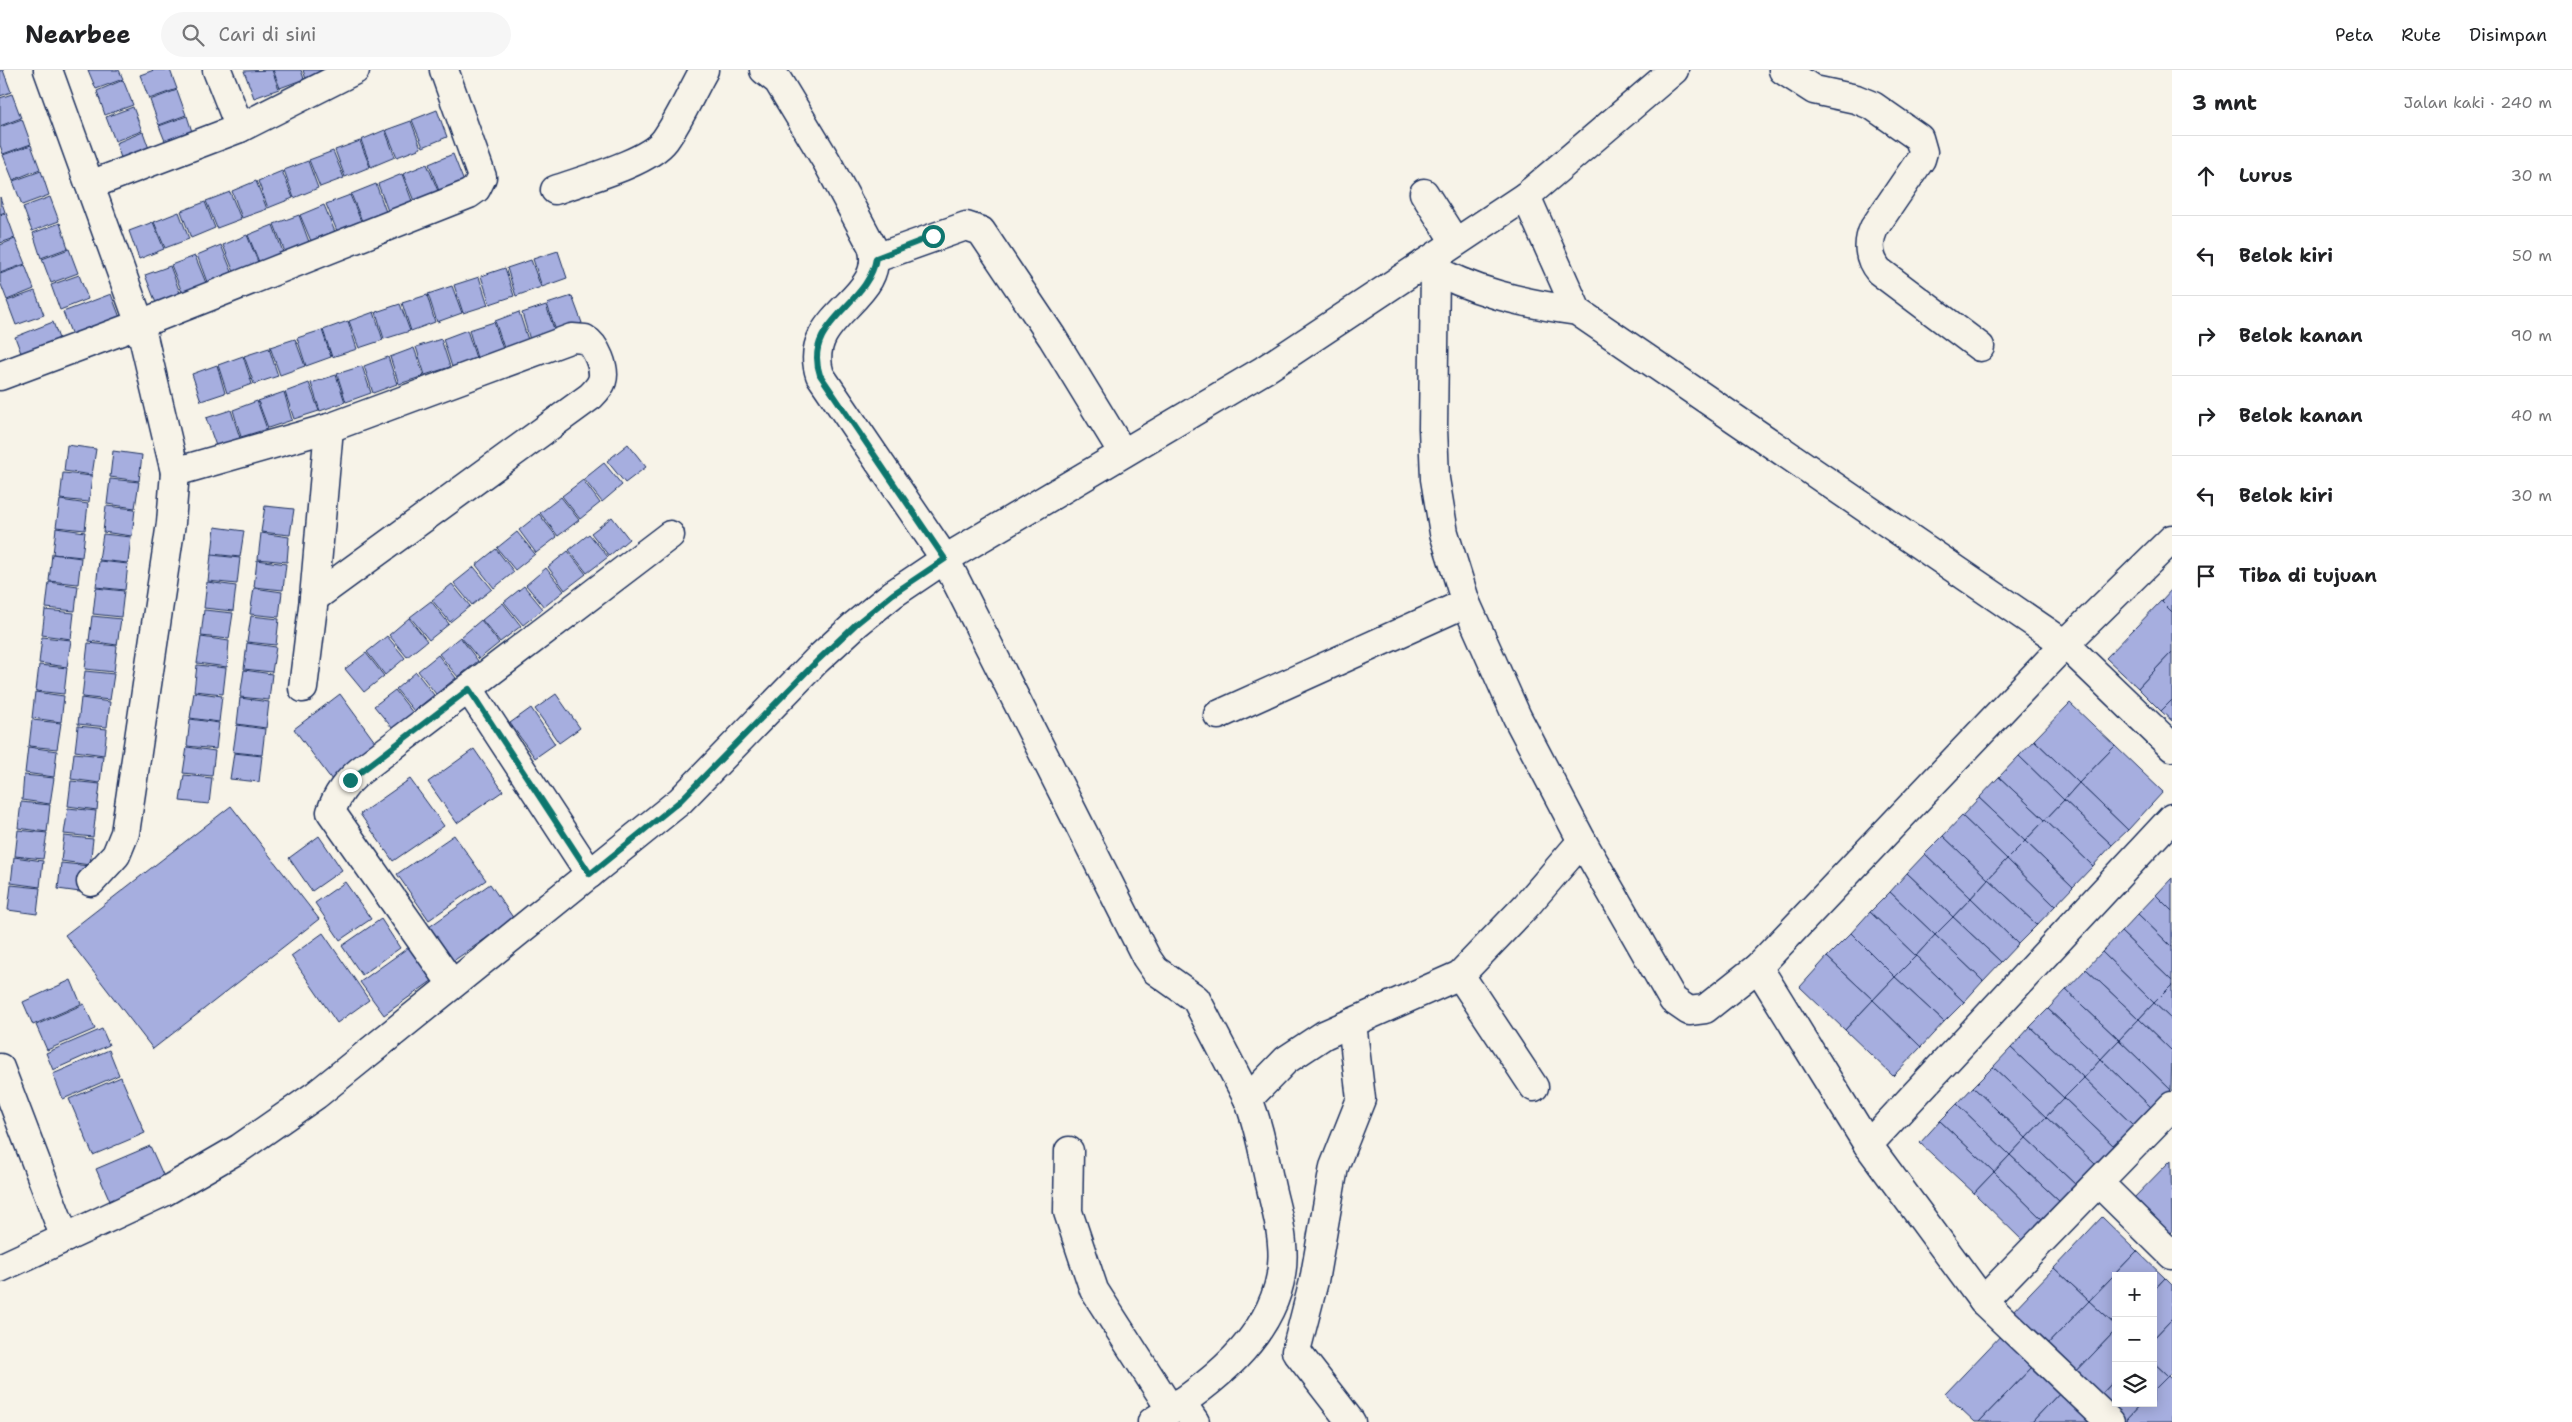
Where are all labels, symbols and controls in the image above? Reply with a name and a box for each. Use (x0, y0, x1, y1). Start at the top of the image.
search box (161, 12, 511, 57)
text: Nearbee (25, 19, 131, 51)
icon: search (179, 21, 207, 49)
text: Cari di sini (219, 22, 316, 47)
text: Peta (2335, 23, 2373, 47)
text: Rute (2401, 23, 2441, 47)
text: Disimpan (2469, 23, 2547, 47)
text: 3 mnt (2192, 89, 2257, 117)
text: Jalan kaki · 240 m (2404, 92, 2552, 113)
icon: ahead (2192, 162, 2220, 190)
text: Lurus (2239, 163, 2293, 188)
text: 30 m (2511, 165, 2552, 186)
route start (922, 225, 945, 248)
icon: left (2192, 242, 2220, 270)
text: Belok kiri (2239, 243, 2333, 268)
text: 50 m (2512, 245, 2552, 266)
icon: right (2192, 322, 2220, 350)
text: Belok kanan (2239, 323, 2363, 348)
text: 90 m (2511, 325, 2552, 346)
icon: right (2192, 402, 2220, 430)
text: Belok kanan (2239, 403, 2363, 428)
text: 40 m (2510, 405, 2552, 426)
icon: left (2192, 482, 2220, 510)
text: Belok kiri (2239, 483, 2333, 508)
text: 30 m (2511, 485, 2552, 506)
icon: arrive (2192, 562, 2220, 590)
text: Tiba di tujuan (2239, 563, 2377, 588)
route end (339, 769, 362, 792)
map controls (2112, 1272, 2157, 1407)
button: + (2112, 1272, 2157, 1317)
button: − (2112, 1317, 2157, 1362)
button: layers (2112, 1362, 2157, 1407)

